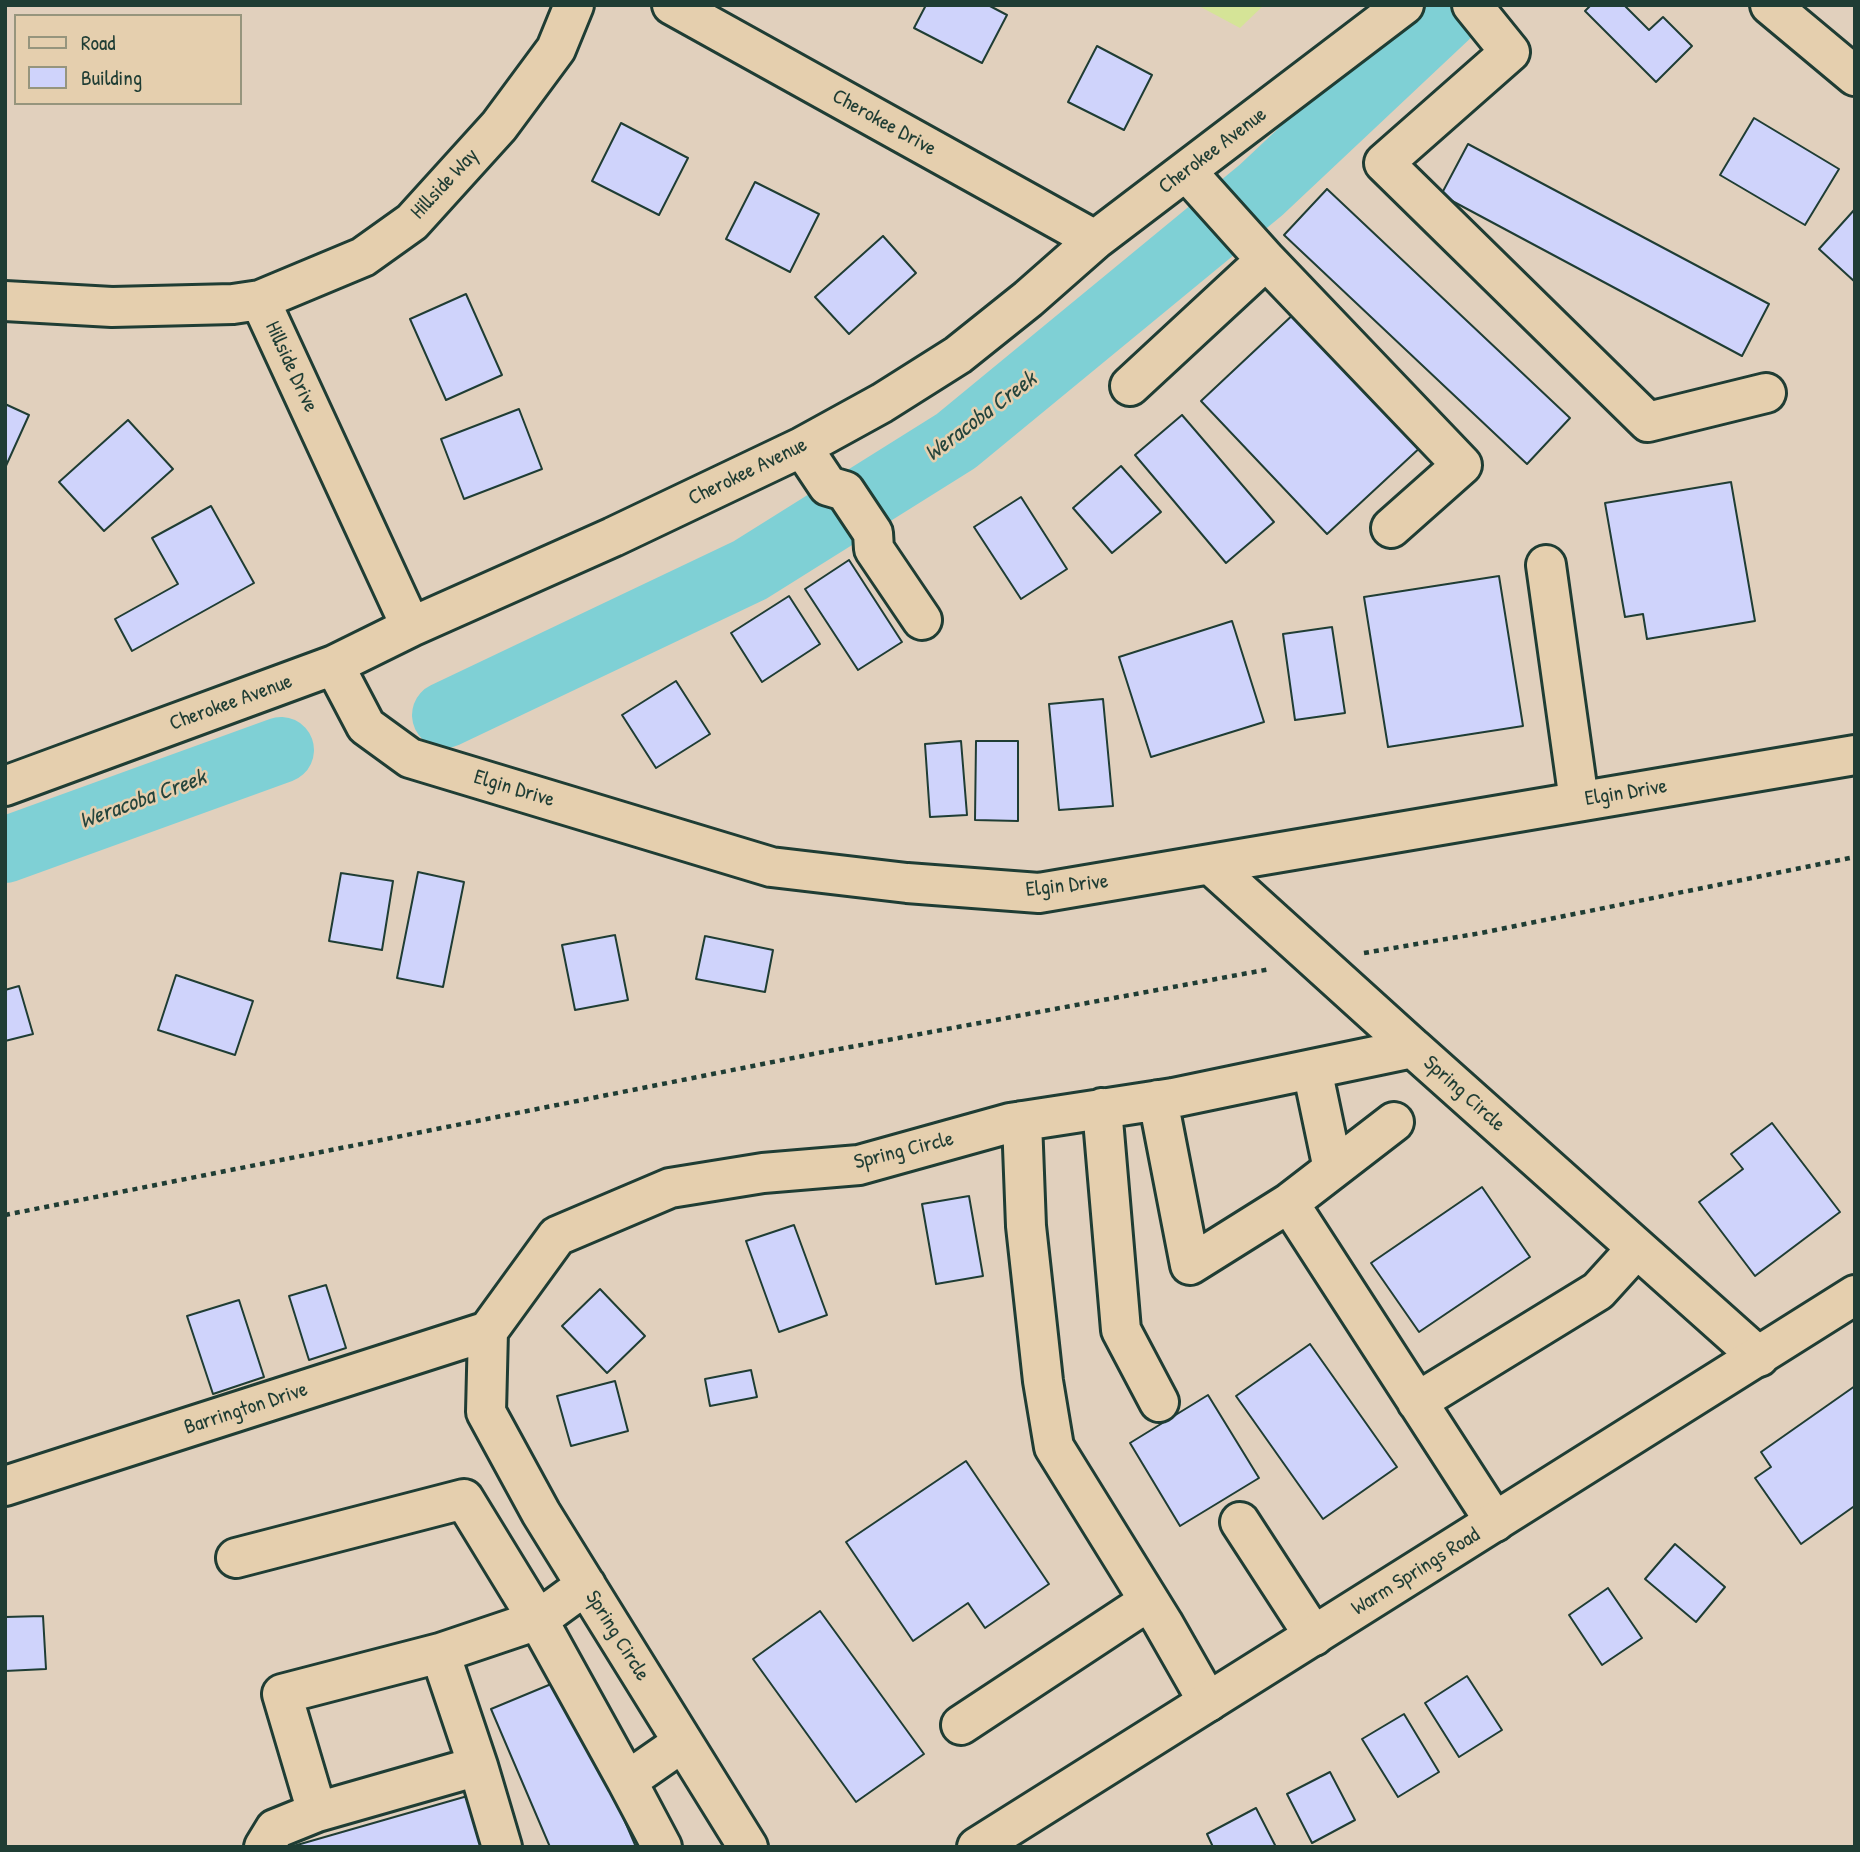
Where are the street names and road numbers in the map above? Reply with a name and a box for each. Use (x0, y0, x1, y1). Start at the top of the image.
street label: Cherokee Drive (828, 84, 940, 162)
street label: Cherokee Avenue (1154, 102, 1272, 200)
street label: Hillside Way (406, 143, 484, 225)
street label: Hillside Drive (259, 318, 323, 416)
street label: Cherokee Avenue (685, 432, 811, 512)
street label: Cherokee Avenue (166, 669, 296, 737)
street label: Elgin Drive (471, 765, 557, 813)
street label: Elgin Drive (1583, 774, 1669, 812)
street label: Elgin Drive (1025, 869, 1109, 903)
street label: Spring Circle (1418, 1051, 1510, 1137)
street label: Spring Circle (852, 1127, 956, 1175)
street label: Barrington Drive (181, 1377, 311, 1441)
street label: Warm Springs Road (1347, 1523, 1485, 1621)
street label: Spring Circle (579, 1586, 655, 1686)

